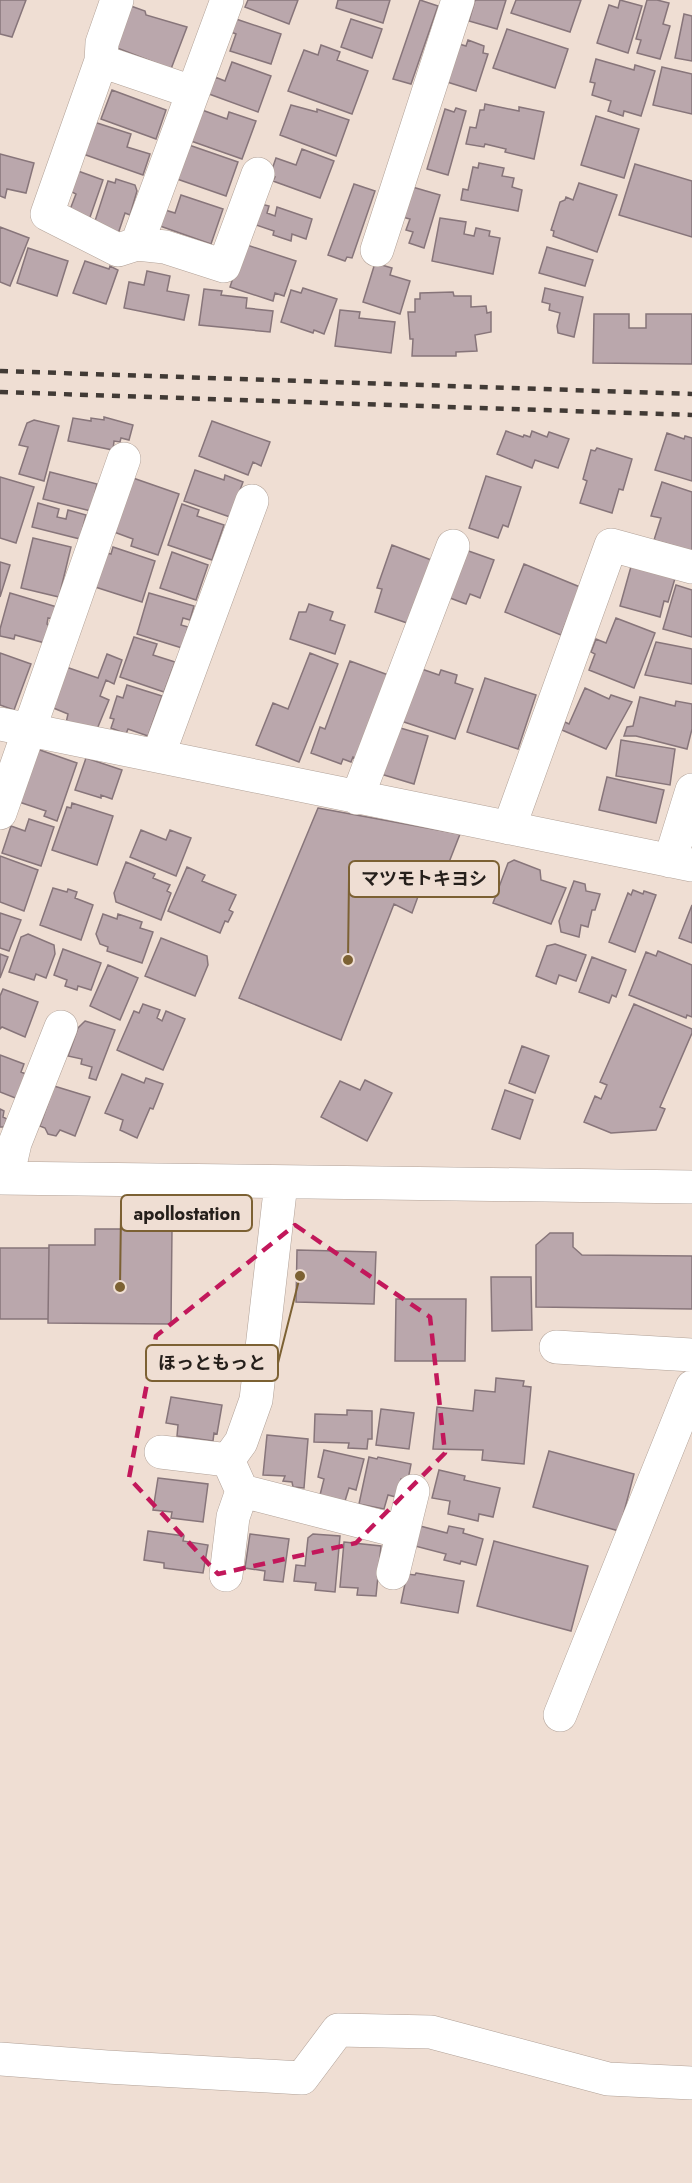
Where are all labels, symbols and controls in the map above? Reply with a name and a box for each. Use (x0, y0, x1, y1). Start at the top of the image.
callout: マツモトキヨシ (349, 861, 499, 897)
text: マツモトキヨシ (361, 866, 487, 892)
callout: apollostation (121, 1195, 252, 1231)
text: apollostation (133, 1201, 241, 1227)
callout: ほっともっと (146, 1345, 278, 1381)
text: ほっともっと (158, 1350, 266, 1376)

